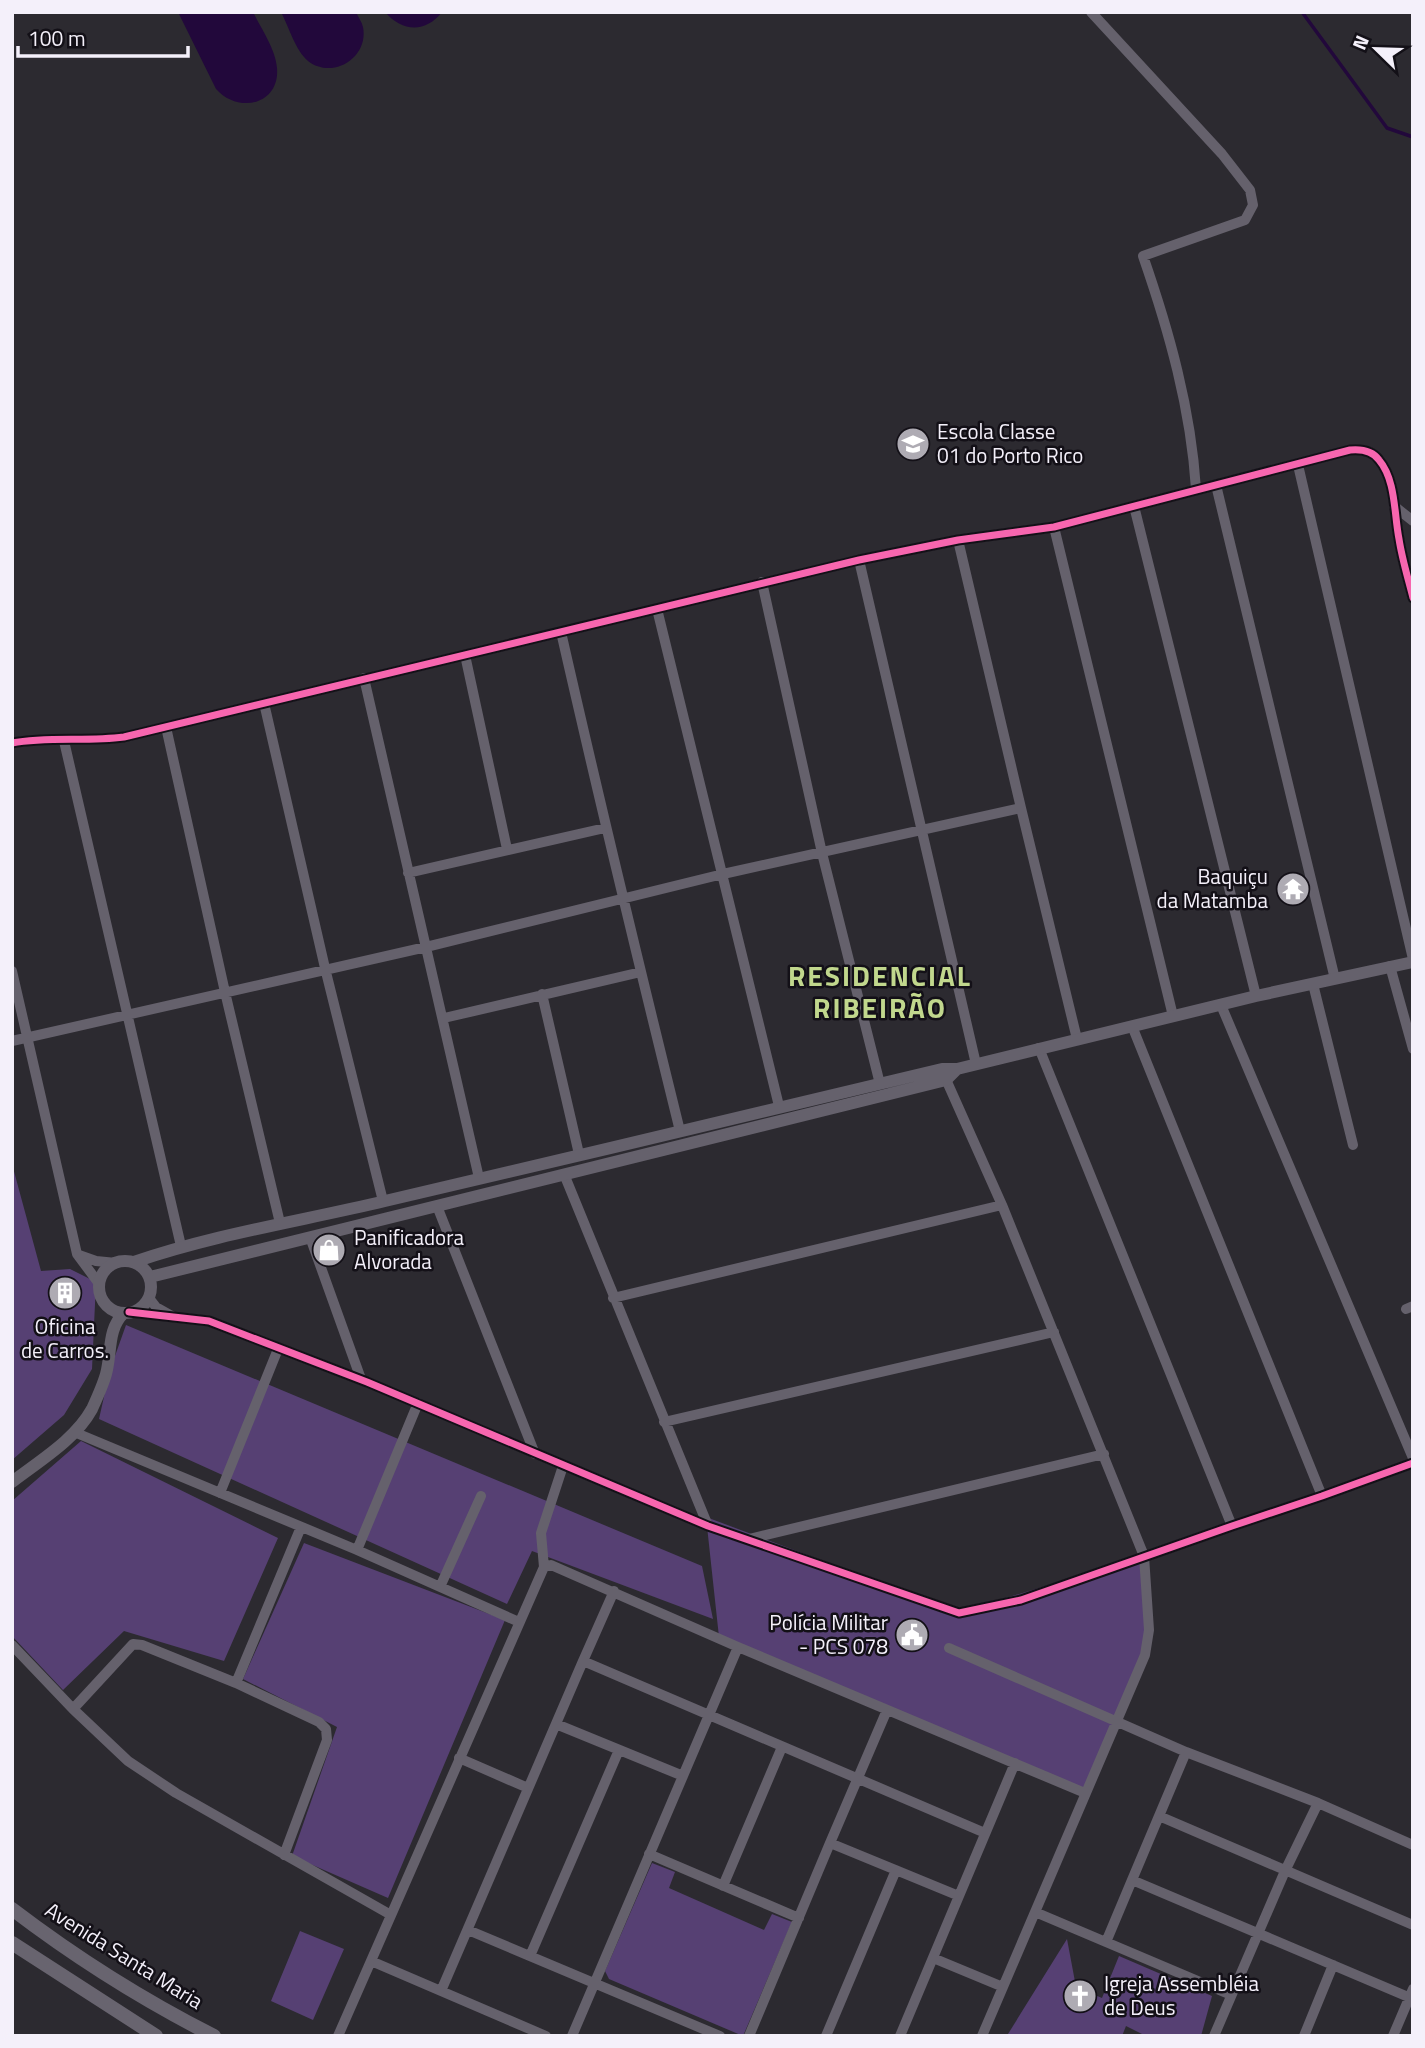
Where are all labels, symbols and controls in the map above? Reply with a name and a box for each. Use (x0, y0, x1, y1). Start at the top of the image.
scale bar (18, 14, 187, 58)
north arrow (1341, 14, 1411, 84)
text: 100 m (28, 22, 85, 54)
text: N (1344, 30, 1376, 54)
place label: Escola Classe 01 do Porto Rico (937, 415, 1083, 471)
school or university icon: Escola Classe 01 do Porto Rico (894, 425, 932, 463)
place label: Baquiçu da Matamba (1157, 860, 1268, 916)
temple icon: Baquiçu da Matamba (1274, 870, 1312, 908)
district label: RESIDENCIAL RIBEIRÃO (788, 954, 972, 1029)
place label: Panificadora Alvorada (354, 1221, 464, 1277)
shop icon: Panificadora Alvorada (310, 1231, 348, 1269)
building icon: Oficina de Carros. (46, 1274, 84, 1312)
place label: Oficina de Carros. (21, 1310, 109, 1366)
place label: Polícia Militar - PCS 078 (769, 1606, 888, 1662)
public building icon: Polícia Militar - PCS 078 (893, 1616, 931, 1654)
street label: Avenida Santa Maria (39, 1894, 210, 2017)
place label: Igreja Assembléia de Deus (1104, 1967, 1259, 2023)
church icon: Igreja Assembléia de Deus (1061, 1977, 1099, 2015)

